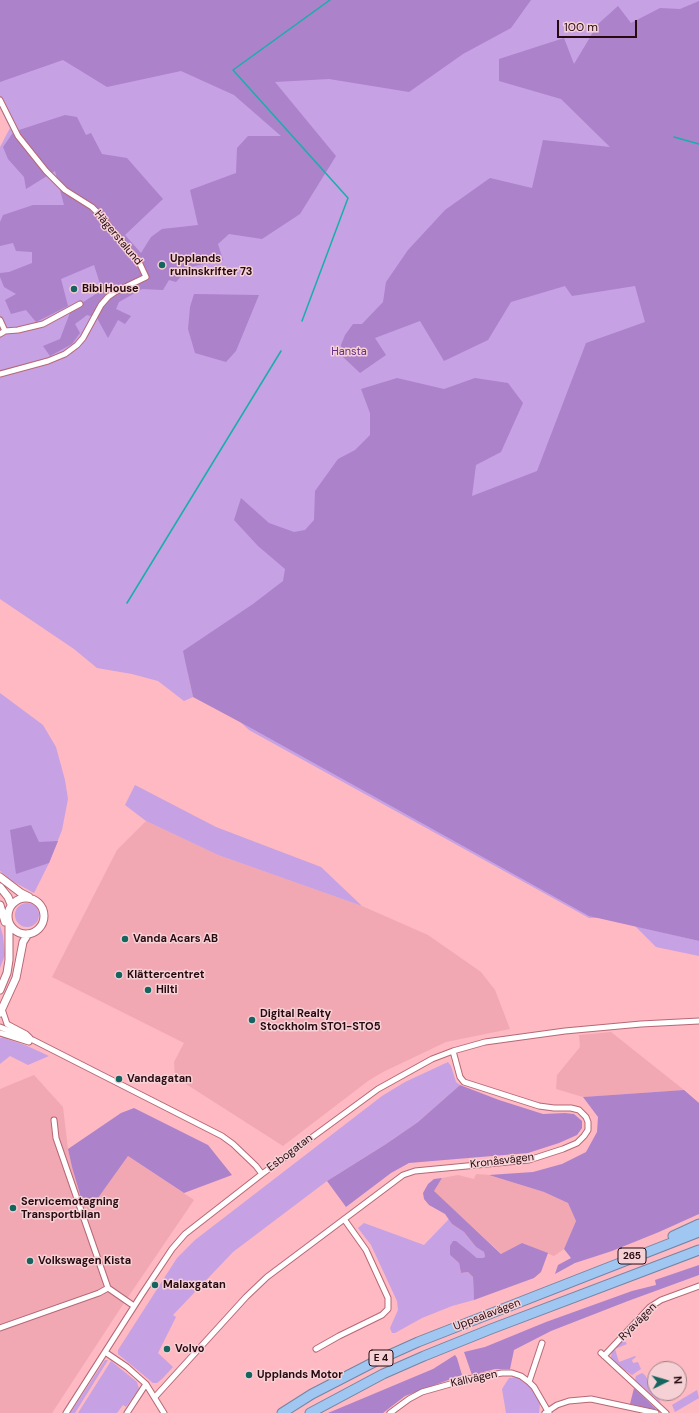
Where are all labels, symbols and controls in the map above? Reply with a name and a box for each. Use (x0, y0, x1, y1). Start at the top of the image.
scale bar (559, 12, 639, 38)
text: 100 m (564, 19, 598, 35)
street label: Hägerstalund (91, 208, 145, 268)
place label: Upplands runinskrifter 73 (170, 252, 252, 278)
marker: Upplands runinskrifter 73 (157, 260, 167, 270)
place label: Bibi House (82, 282, 139, 296)
marker: Bibi House (69, 284, 79, 294)
park label: Hansta (331, 345, 367, 359)
place label: Vanda Acars AB (133, 932, 218, 946)
marker: Vanda Acars AB (120, 934, 130, 944)
place label: Klättercentret (127, 968, 204, 982)
marker: Klättercentret (114, 970, 124, 980)
place label: Hilti (156, 983, 178, 997)
marker: Hilti (143, 985, 153, 995)
place label: Digital Realty Stockholm STO1-STO5 (260, 1007, 381, 1033)
marker: Digital Realty Stockholm STO1-STO5 (247, 1015, 257, 1025)
place label: Vandagatan (127, 1072, 192, 1086)
marker: Vandagatan (114, 1074, 124, 1084)
street label: Esbogatan (265, 1132, 315, 1174)
street label: Kronåsvägen (469, 1151, 535, 1171)
place label: Servicemotagning Transportbilan (21, 1195, 119, 1221)
marker: Servicemotagning Transportbilan (8, 1203, 18, 1213)
road number: 265 (618, 1248, 646, 1264)
place label: Volkswagen Kista (38, 1254, 131, 1268)
marker: Volkswagen Kista (25, 1256, 35, 1266)
place label: Malaxgatan (163, 1278, 226, 1292)
marker: Malaxgatan (150, 1280, 160, 1290)
street label: Uppsalavägen (452, 1296, 522, 1334)
street label: Ryavägen (616, 1300, 660, 1344)
place label: Volvo (175, 1342, 204, 1356)
marker: Volvo (162, 1344, 172, 1354)
road number: E 4 (369, 1350, 393, 1366)
north arrow (647, 1361, 687, 1401)
place label: Upplands Motor (257, 1368, 343, 1382)
street label: Källvägen (450, 1368, 498, 1390)
marker: Upplands Motor (244, 1370, 254, 1380)
text: N (671, 1375, 685, 1385)

